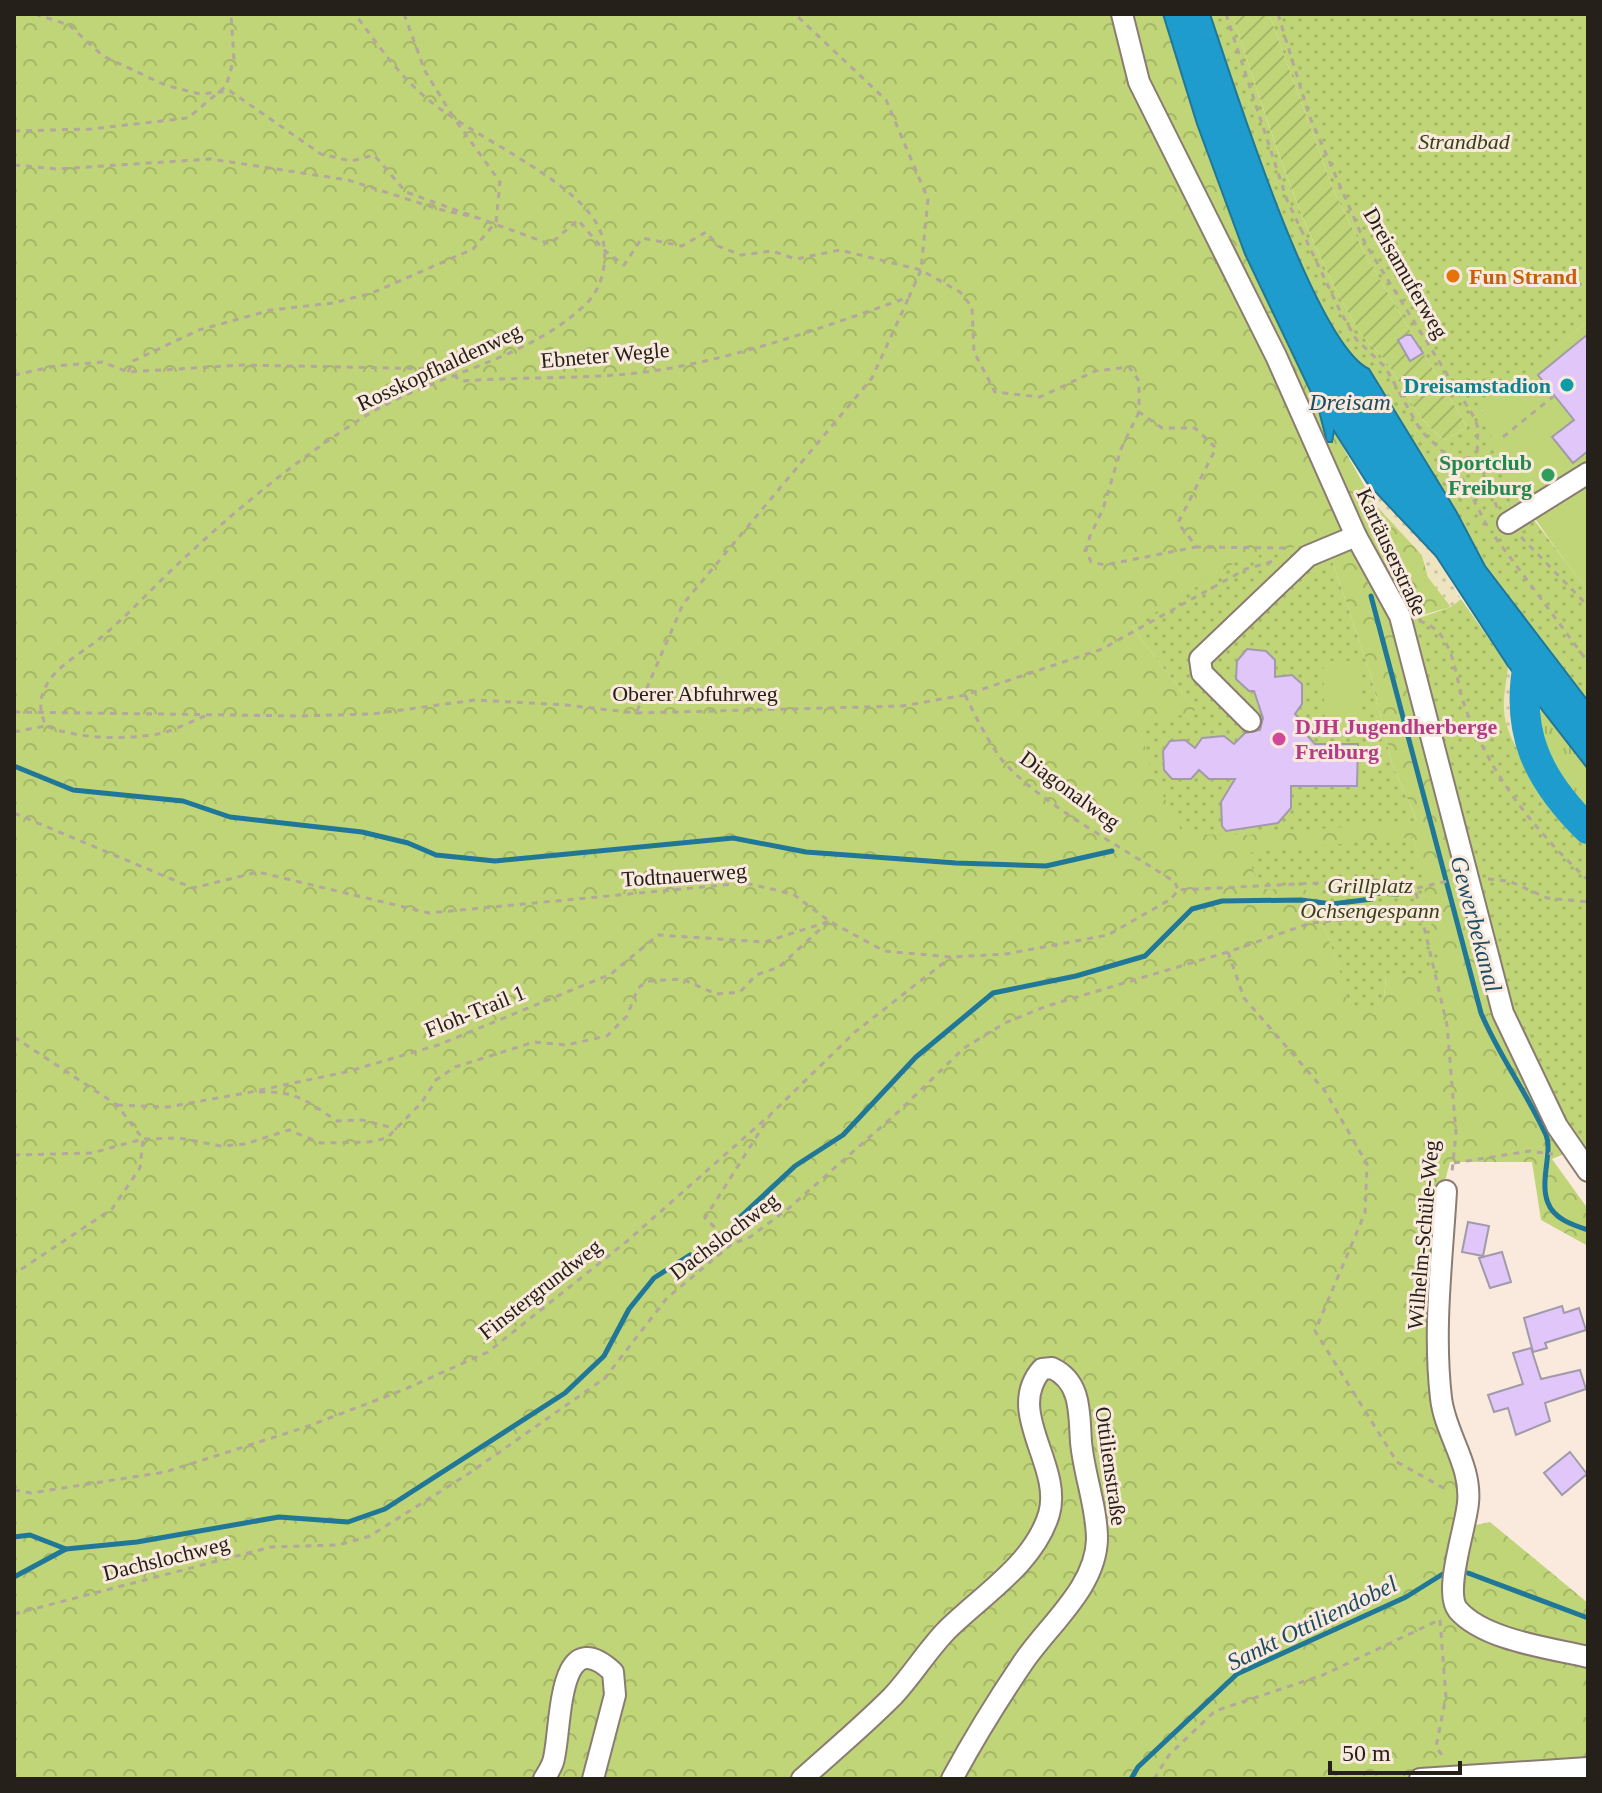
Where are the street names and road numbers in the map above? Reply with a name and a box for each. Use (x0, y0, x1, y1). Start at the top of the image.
street label: Dreisamuferweg (1359, 203, 1453, 343)
street label: Rosskopfhaldenweg (353, 318, 525, 416)
street label: Ebneter Wegle (540, 337, 670, 373)
street label: Kartäuserstraße (1352, 484, 1432, 620)
street label: Oberer Abfuhrweg (612, 681, 778, 706)
street label: Diagonalweg (1015, 745, 1125, 835)
street label: Todtnauerweg (621, 858, 747, 892)
street label: Floh-Trail 1 (421, 980, 529, 1042)
street label: Wilhelm-Schüle-Weg (1402, 1139, 1444, 1331)
street label: Dachslochweg (665, 1187, 783, 1285)
street label: Finstergrundweg (474, 1233, 606, 1345)
street label: Ottilienstraße (1090, 1405, 1132, 1527)
street label: Dachslochweg (100, 1530, 232, 1586)

